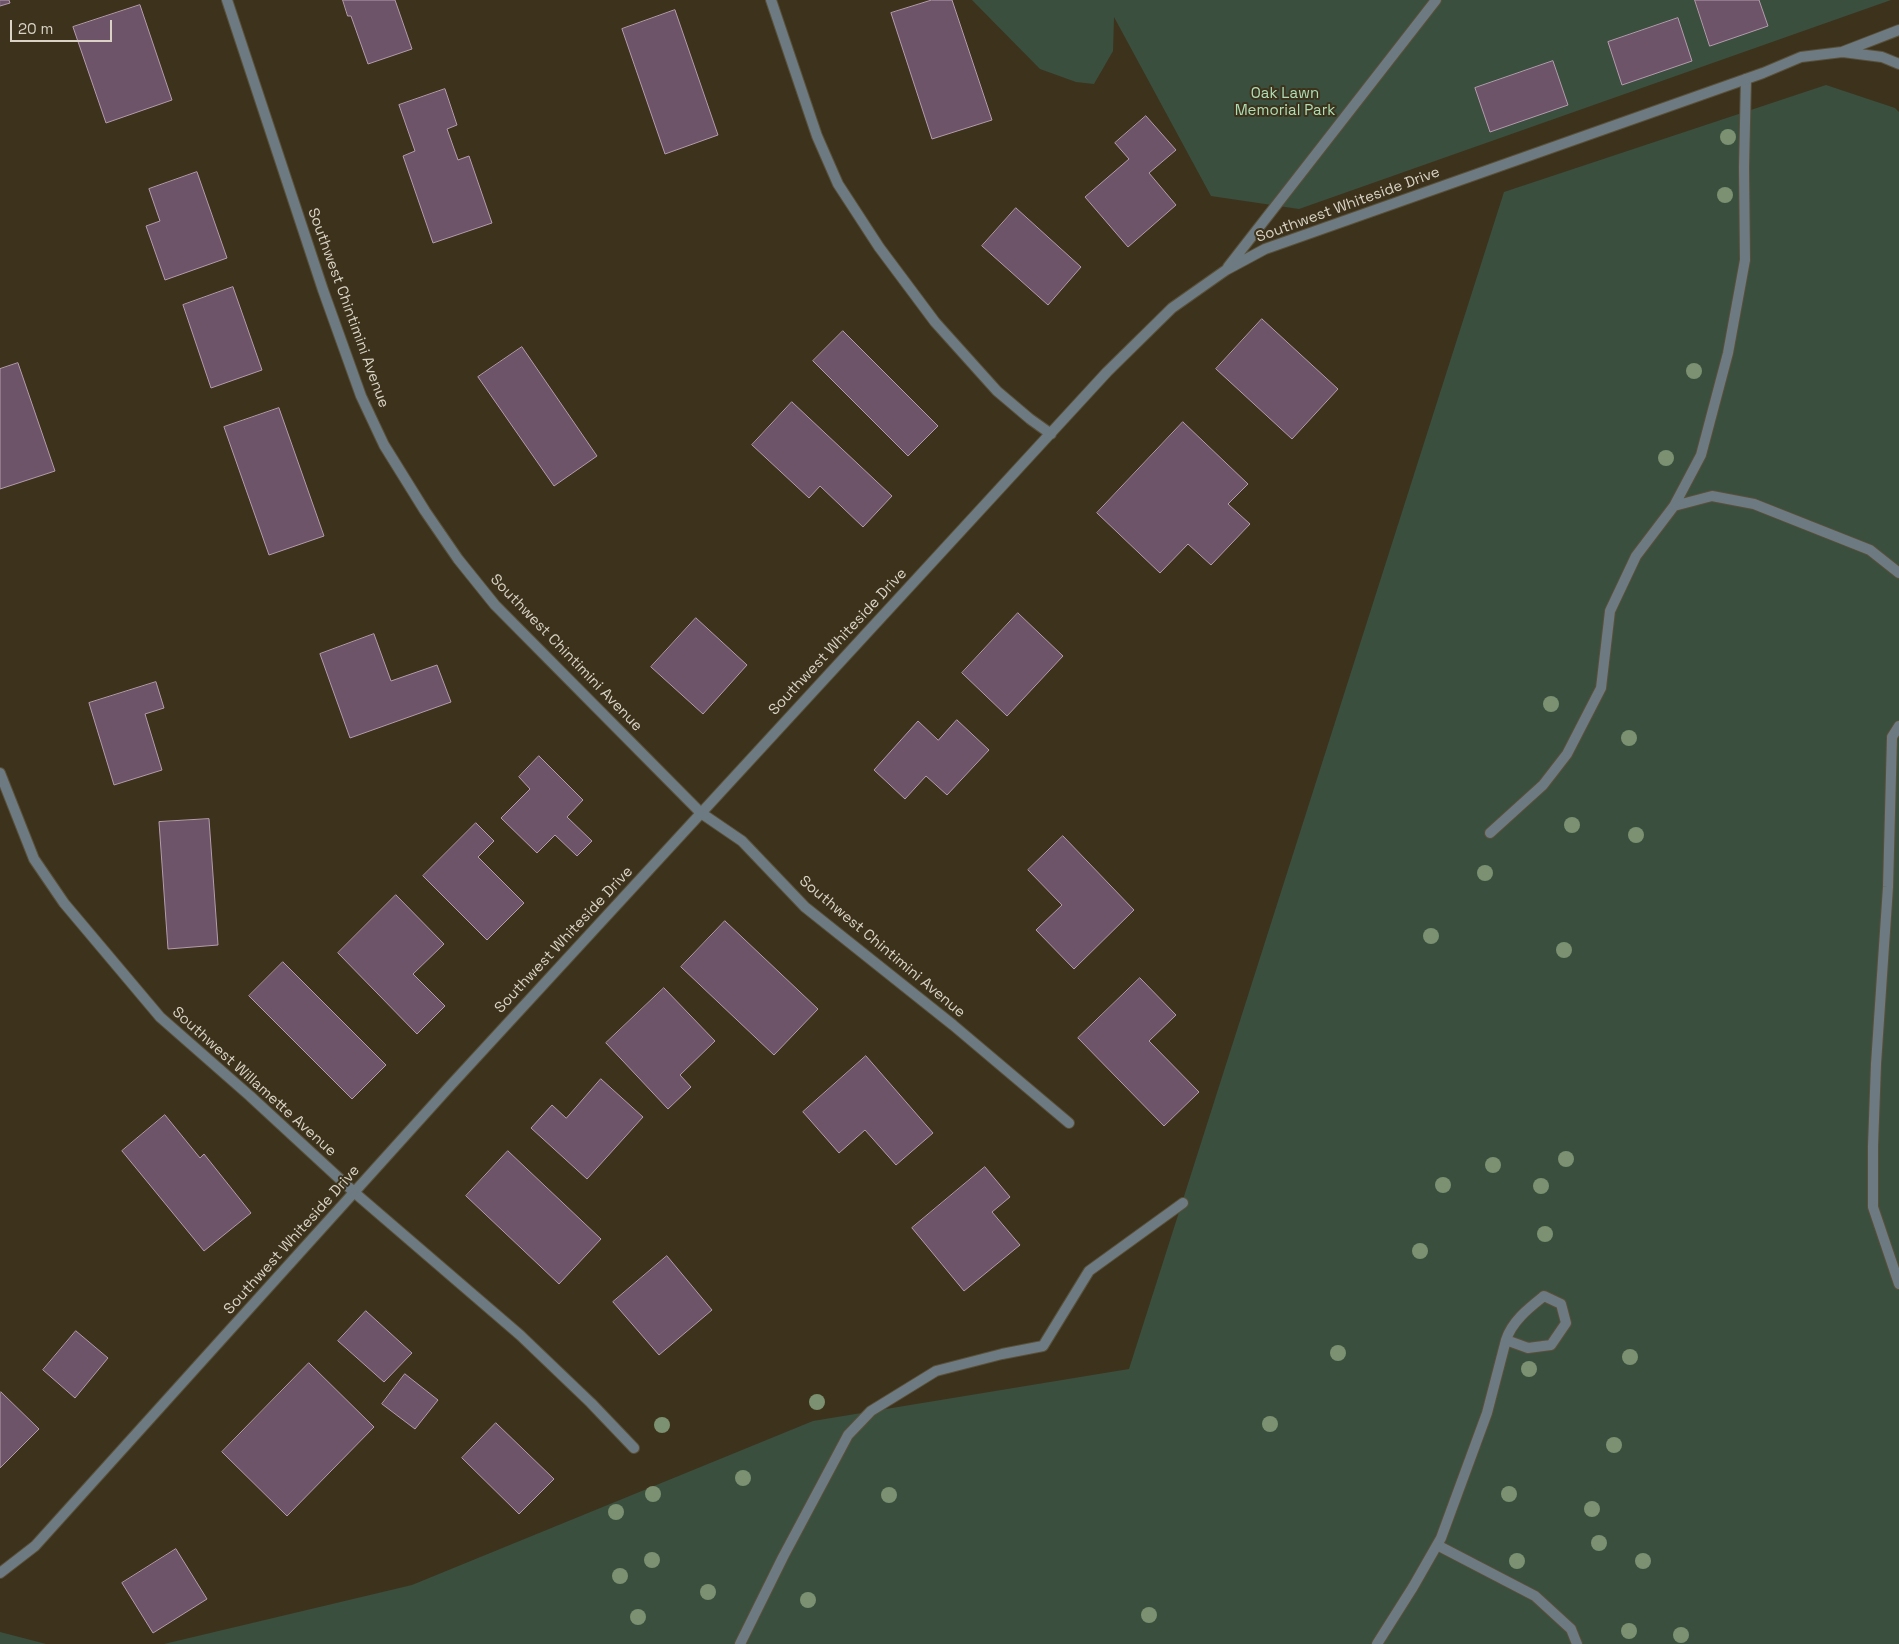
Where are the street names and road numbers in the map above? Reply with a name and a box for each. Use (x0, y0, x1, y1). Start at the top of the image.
street label: Southwest Whiteside Drive (1254, 163, 1442, 247)
street label: Southwest Chintimini Avenue (303, 206, 393, 410)
street label: Southwest Whiteside Drive (765, 565, 911, 719)
street label: Southwest Chintimini Avenue (486, 571, 646, 735)
street label: Southwest Whiteside Drive (491, 863, 637, 1017)
street label: Southwest Chintimini Avenue (795, 872, 969, 1022)
street label: Southwest Willamette Avenue (168, 1003, 340, 1161)
street label: Southwest Whiteside Drive (220, 1162, 364, 1318)

